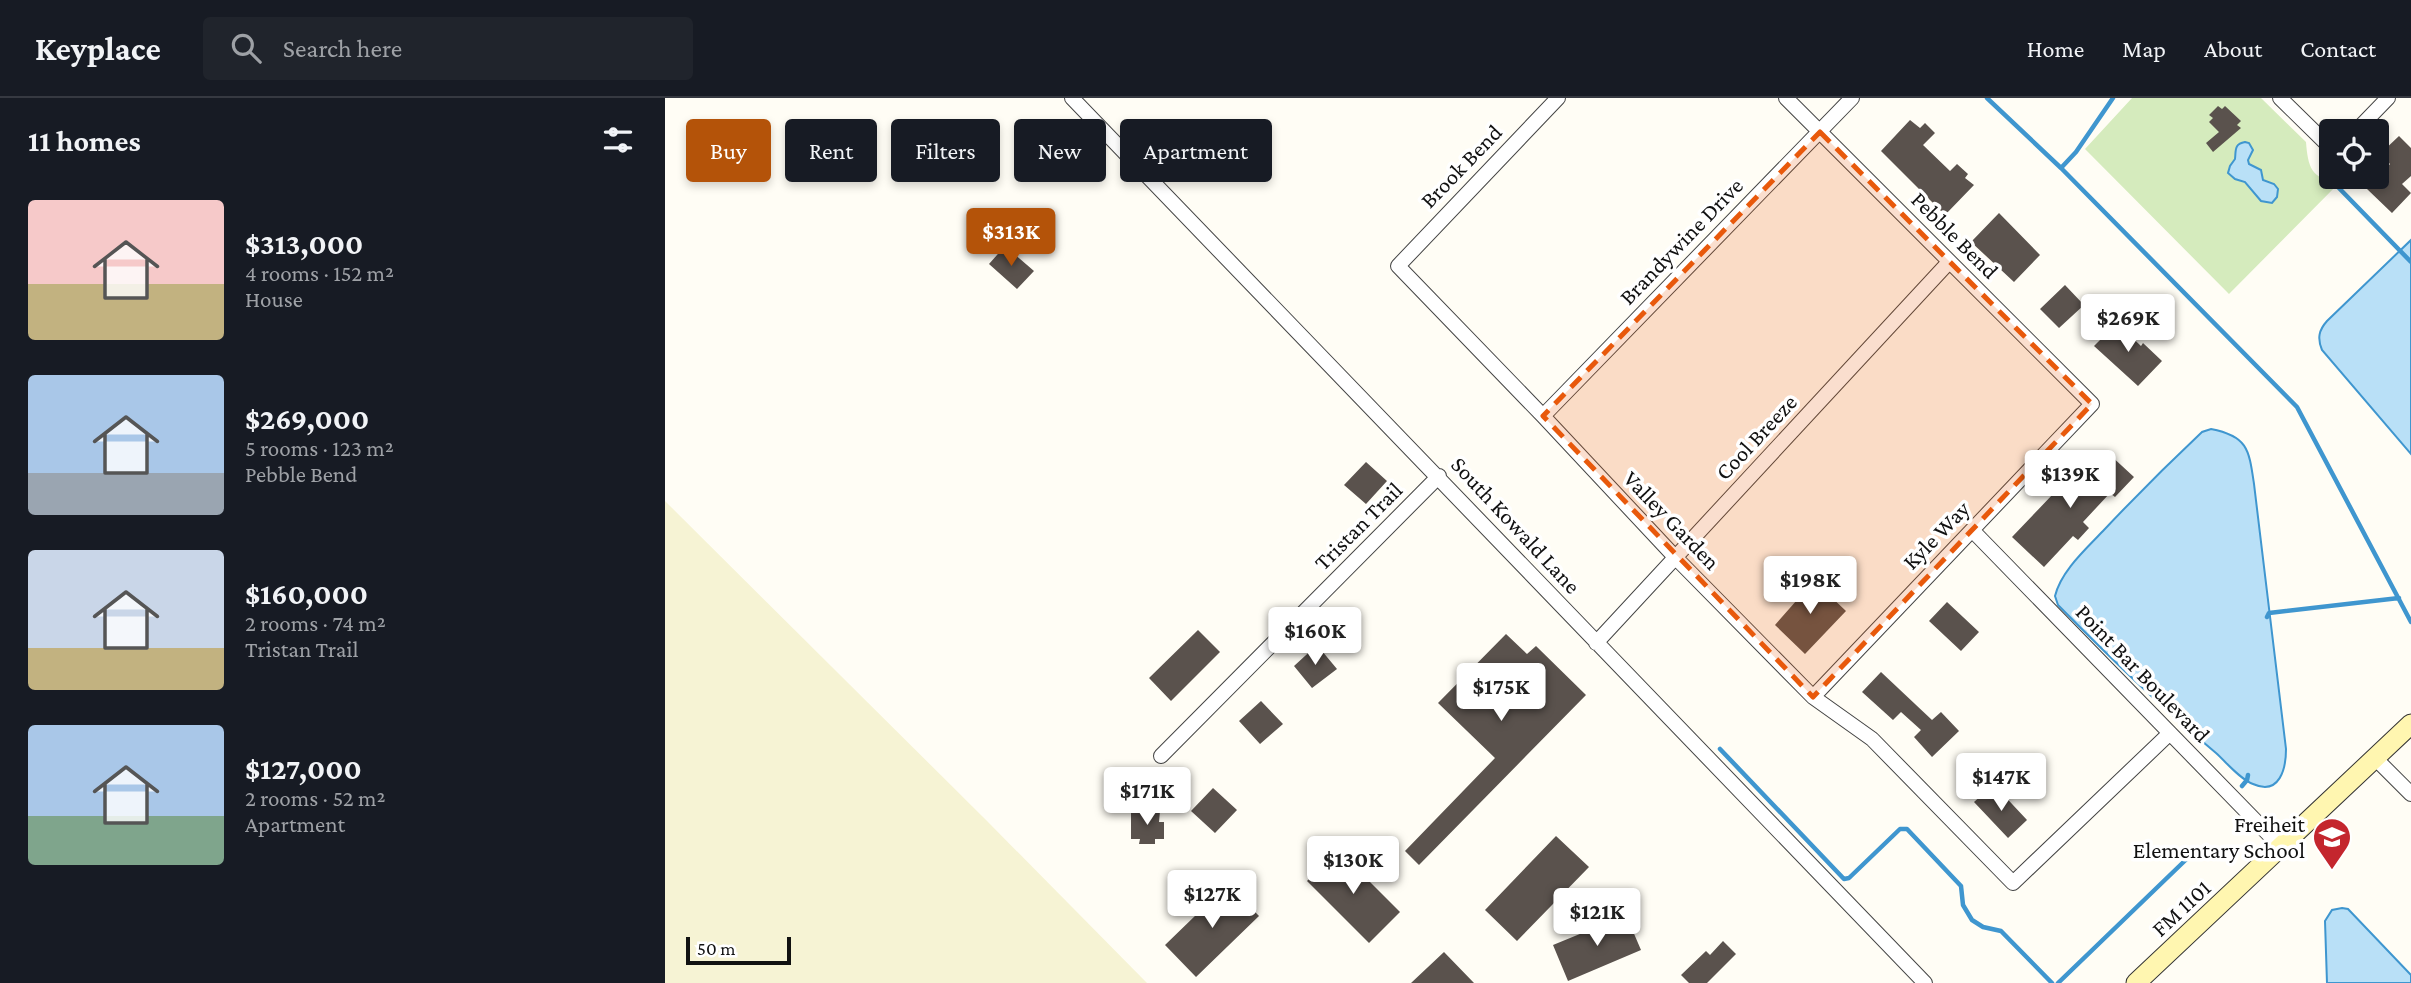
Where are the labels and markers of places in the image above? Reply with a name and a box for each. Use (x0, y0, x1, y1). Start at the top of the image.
pin: $313K (962, 208, 1060, 268)
pin: $269K (2079, 294, 2177, 354)
pin: $139K (2021, 450, 2119, 510)
pin: $198K (1761, 556, 1859, 616)
pin: $160K (1266, 608, 1364, 667)
pin: $175K (1452, 664, 1550, 723)
pin: $147K (1952, 754, 2050, 813)
pin: $171K (1098, 768, 1196, 827)
place label: Freiheit Elementary School (2133, 811, 2305, 863)
school or university icon: Freiheit Elementary School (2311, 816, 2353, 871)
pin: $130K (1304, 836, 1402, 896)
pin: $127K (1163, 870, 1261, 930)
pin: $121K (1548, 888, 1646, 948)

